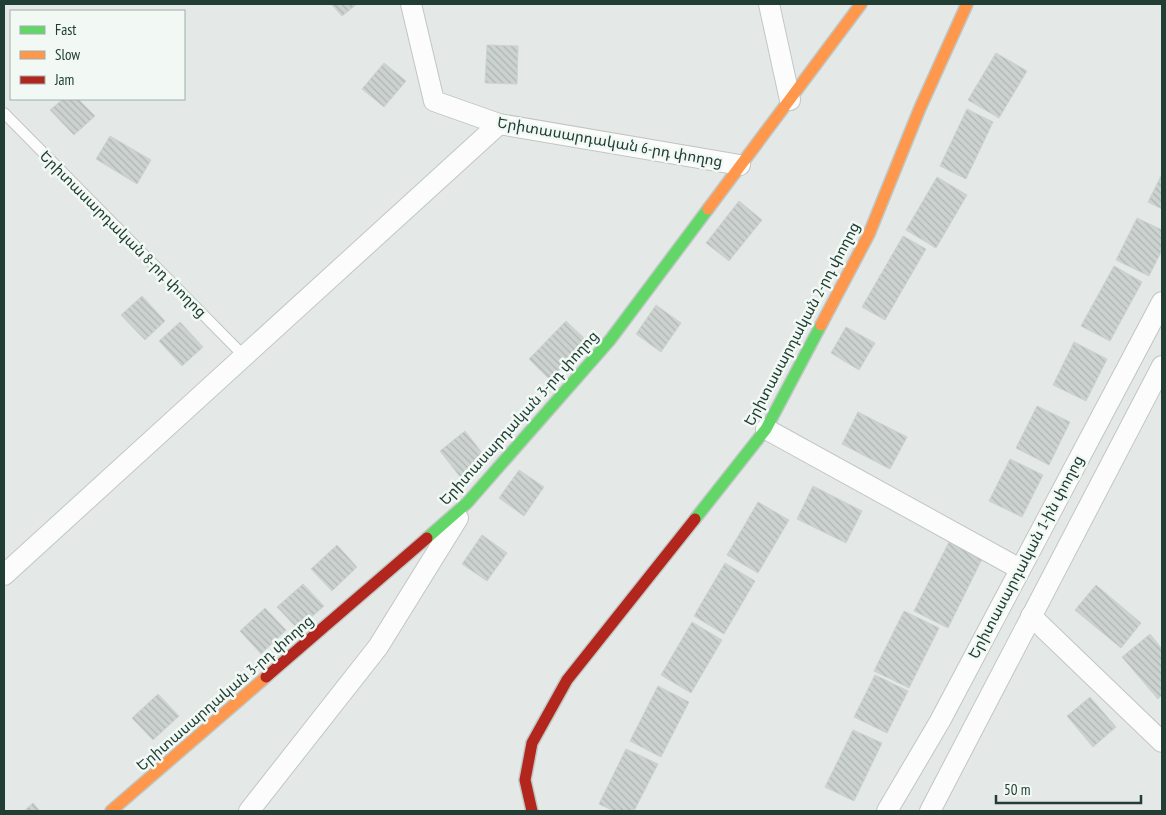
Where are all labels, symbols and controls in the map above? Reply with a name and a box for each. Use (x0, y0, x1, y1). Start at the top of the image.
legend (10, 10, 185, 100)
text: Fast (55, 20, 76, 39)
text: Slow (55, 45, 80, 64)
text: Jam (54, 70, 74, 89)
street label: Երիտասարդական 6-րդ փողոց (496, 112, 724, 171)
street label: Երիտասարդական 8-րդ փողոց (36, 146, 211, 321)
street label: Երիտասարդական 2-րդ փողոց (740, 218, 864, 429)
street label: Երիտասարդական 3-րդ փողոց (435, 326, 602, 509)
street label: Երիտասարդական 1-ին փողոց (964, 452, 1087, 662)
street label: Երիտասարդական 3-րդ փողոց (132, 610, 317, 775)
scale bar (996, 772, 1141, 804)
text: 50 m (1004, 780, 1030, 799)

